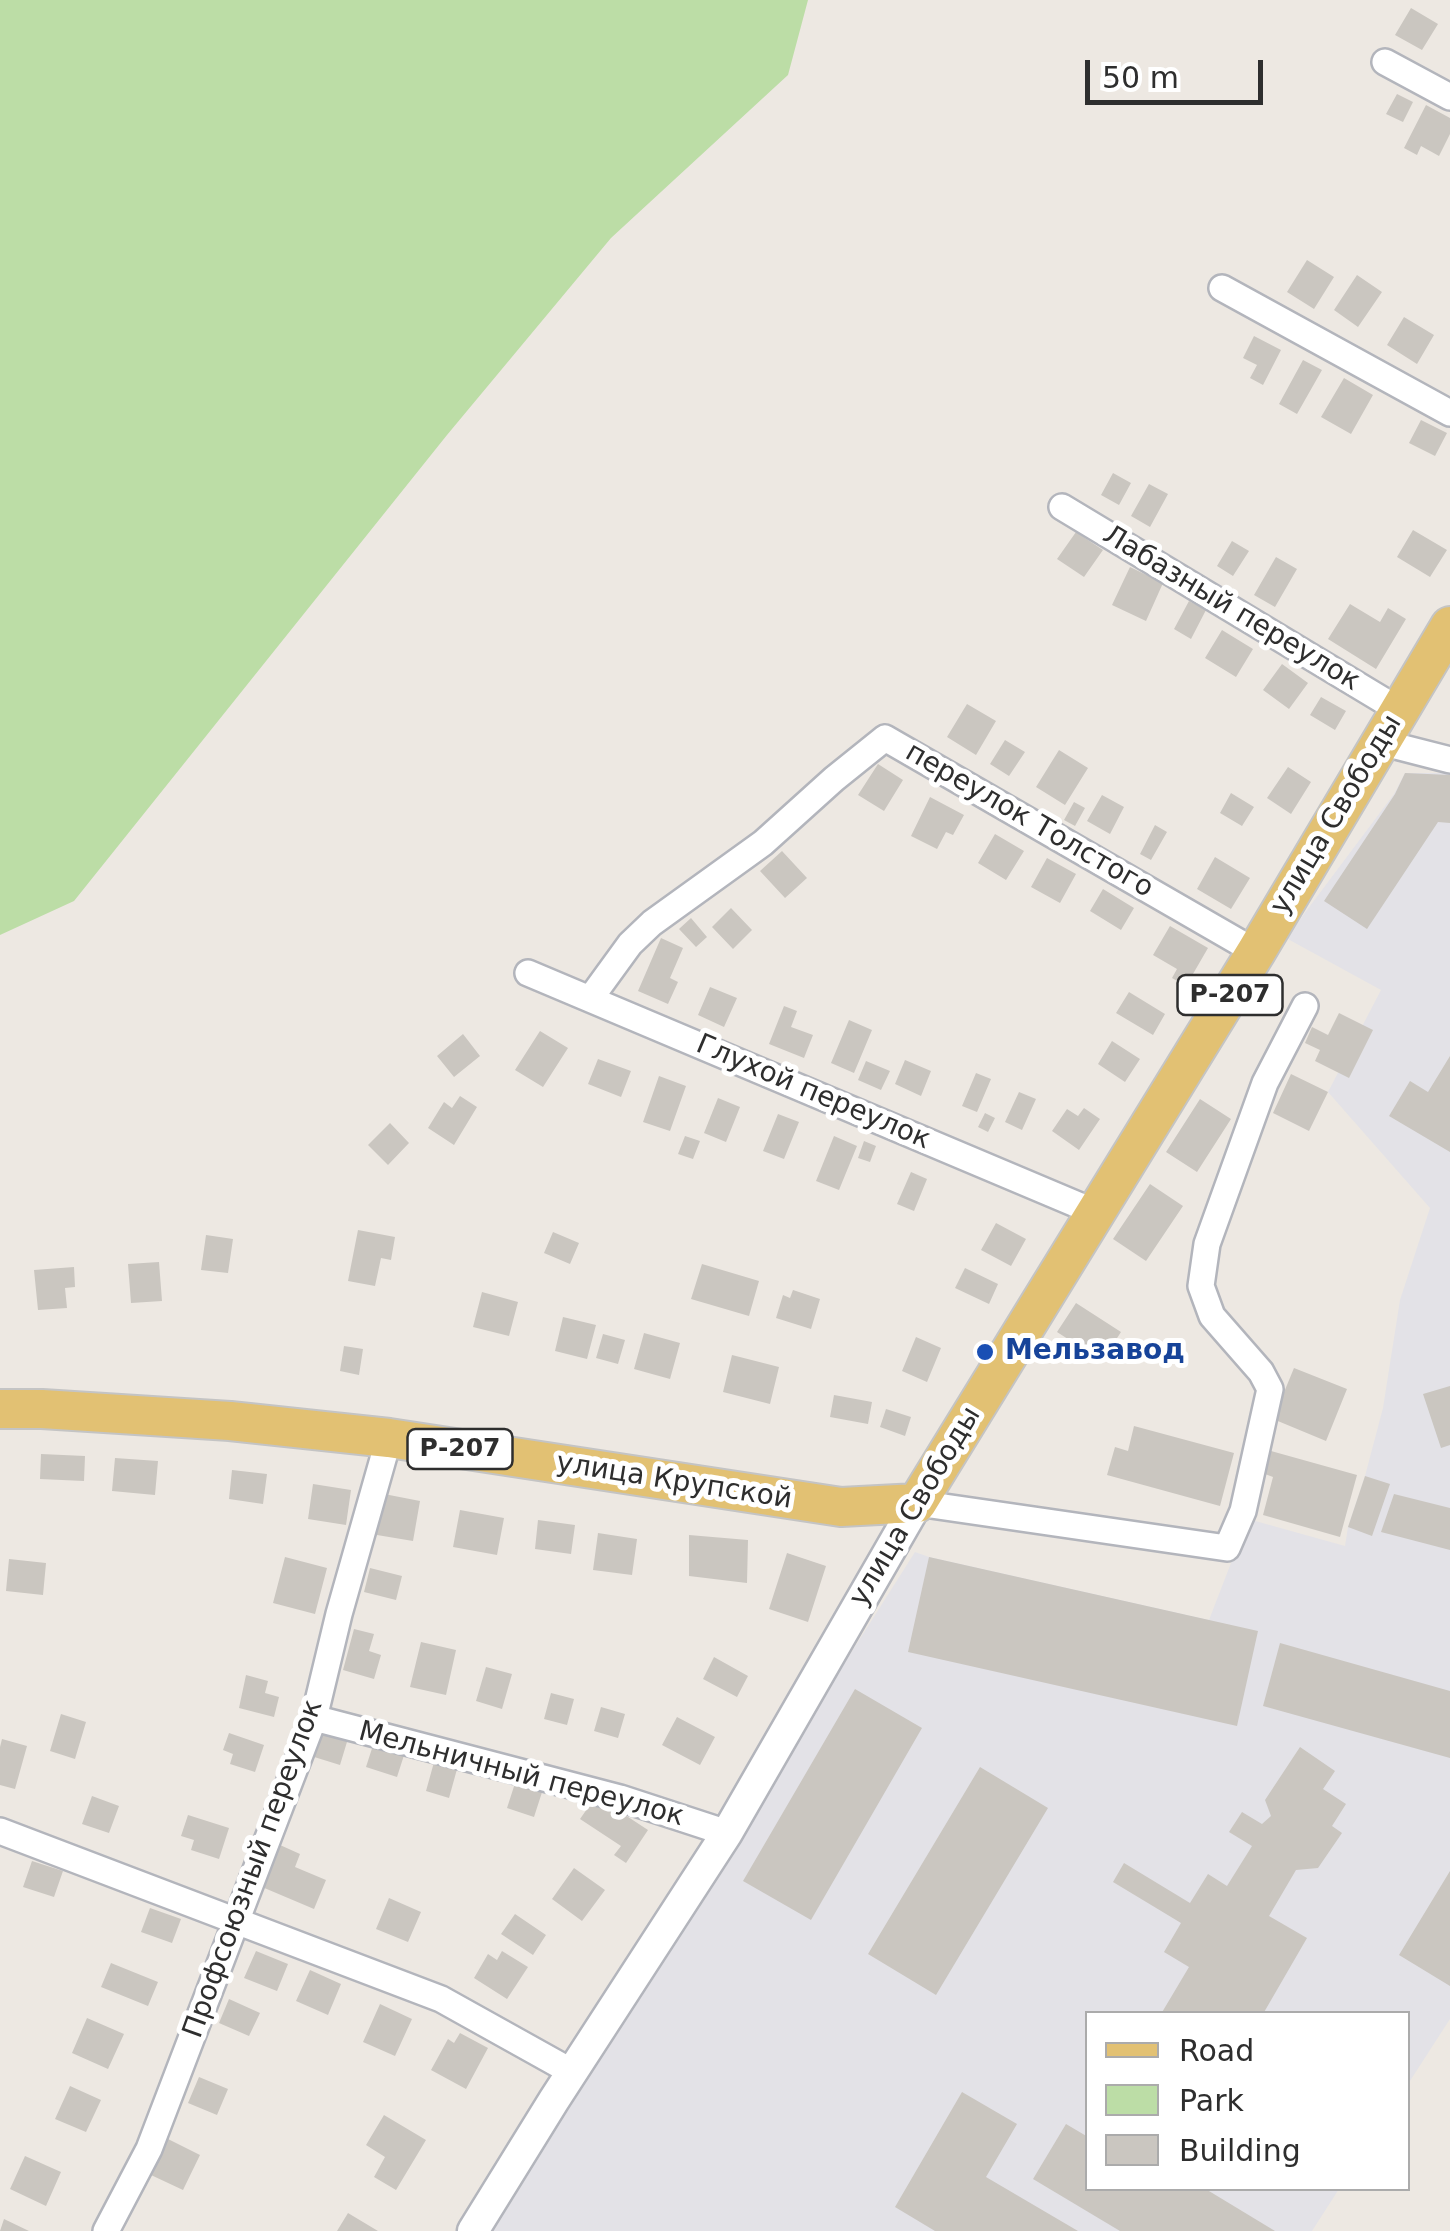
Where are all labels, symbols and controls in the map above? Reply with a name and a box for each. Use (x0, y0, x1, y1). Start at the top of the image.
scale bar (1090, 40, 1268, 102)
text: 50 m (1102, 60, 1179, 95)
street label: Лабазный переулок (1096, 519, 1366, 699)
street label: улица Свободы (1264, 709, 1410, 921)
street label: переулок Толстого (899, 736, 1159, 906)
road number: Р-207 (1178, 975, 1282, 1015)
street label: Глухой переулок (691, 1028, 935, 1158)
place label: Мельзавод (1005, 1335, 1185, 1369)
marker: Мельзавод (974, 1341, 996, 1363)
street label: улица Свободы (843, 1401, 989, 1613)
road number: Р-207 (408, 1429, 512, 1469)
street label: улица Крупской (554, 1447, 794, 1517)
street label: Профсоюзный переулок (177, 1695, 331, 2043)
street label: Мельничный переулок (355, 1715, 687, 1835)
legend (1085, 2011, 1410, 2191)
text: Road (1179, 2033, 1254, 2068)
text: Park (1179, 2083, 1244, 2118)
text: Building (1179, 2133, 1301, 2168)

